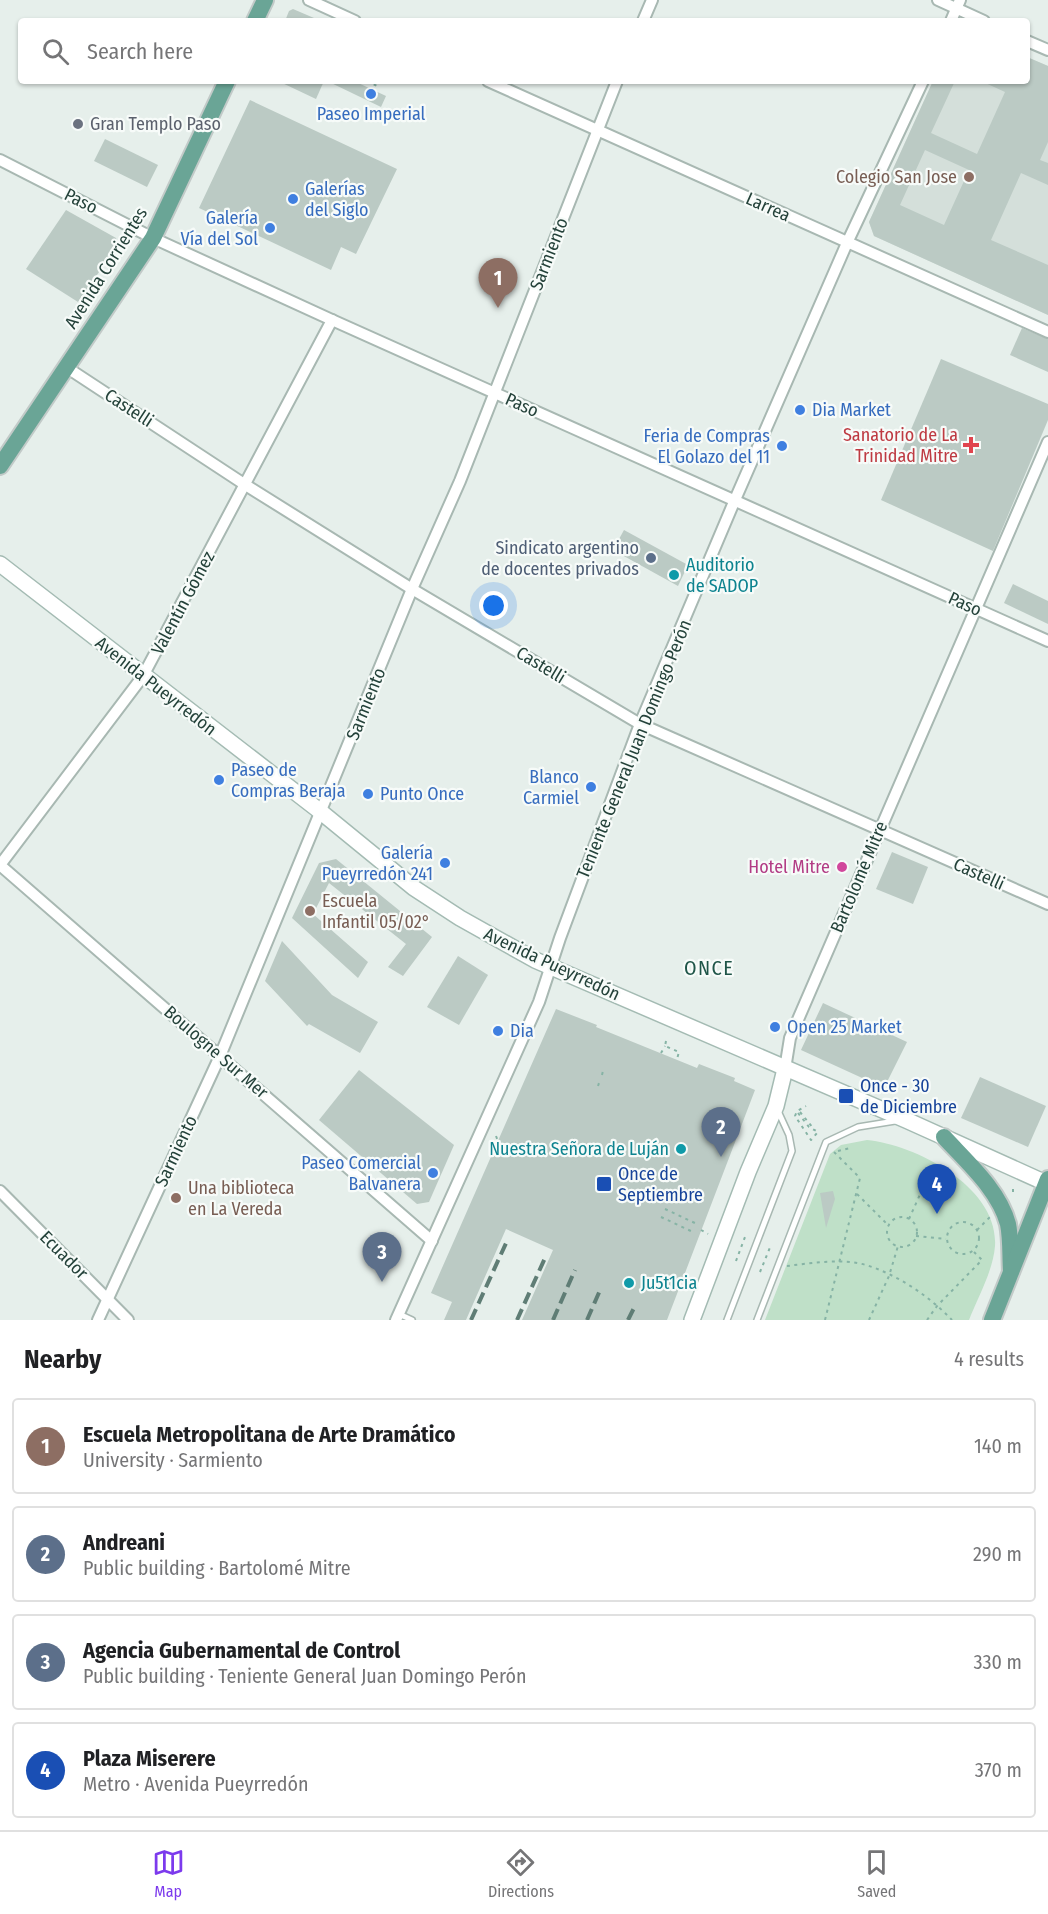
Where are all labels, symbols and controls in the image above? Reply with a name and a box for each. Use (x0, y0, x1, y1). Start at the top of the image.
search box (18, 18, 1030, 84)
icon: search (39, 35, 72, 68)
text: Search here (87, 38, 193, 65)
marker: Paseo Imperial (364, 87, 378, 101)
place label: Paseo Imperial (317, 103, 426, 125)
place label: Gran Templo Paso (90, 113, 221, 135)
marker: Gran Templo Paso (71, 117, 85, 131)
place label: Colegio San Jose (836, 166, 957, 188)
marker: Colegio San Jose (962, 170, 976, 184)
place label: Galerías del Siglo (305, 178, 369, 221)
street label: Paso (61, 183, 101, 219)
street label: Larrea (742, 188, 794, 227)
marker: Galerías del Siglo (286, 192, 300, 206)
street label: Avenida Corrientes (60, 203, 152, 333)
place label: Galería Vía del Sol (180, 207, 258, 250)
street label: Sarmiento (525, 215, 573, 293)
marker: Galería Vía del Sol (263, 221, 277, 235)
pin: 1 (478, 258, 518, 308)
street label: Castelli (100, 384, 158, 432)
street label: Paso (502, 388, 542, 422)
place label: Dia Market (812, 399, 891, 421)
marker: Dia Market (793, 403, 807, 417)
place label: Sanatorio de La Trinidad Mitre (843, 424, 958, 467)
place label: Feria de Compras El Golazo del 11 (643, 425, 770, 468)
marker: Sanatorio de La Trinidad Mitre (962, 436, 980, 454)
marker: Feria de Compras El Golazo del 11 (775, 439, 789, 453)
place label: Sindicato argentino de docentes privados (481, 537, 639, 580)
street label: Valentín Gómez (147, 548, 219, 658)
marker: Sindicato argentino de docentes privados (644, 551, 658, 565)
place label: Auditorio de SADOP (686, 554, 758, 597)
marker: Auditorio de SADOP (667, 568, 681, 582)
street label: Paso (945, 587, 985, 621)
your location (479, 591, 508, 620)
street label: Teniente General Juan Domingo Perón (572, 616, 696, 882)
street label: Avenida Pueyrredón (91, 632, 221, 740)
street label: Castelli (512, 642, 570, 688)
street label: Sarmiento (342, 665, 390, 743)
place label: Paseo de Compras Beraja (231, 759, 346, 802)
place label: Blanco Carmiel (523, 766, 579, 809)
marker: Paseo de Compras Beraja (212, 773, 226, 787)
marker: Blanco Carmiel (584, 780, 598, 794)
place label: Punto Once (380, 783, 464, 805)
marker: Punto Once (361, 787, 375, 801)
street label: Bartolomé Mitre (826, 818, 892, 936)
place label: Galería Pueyrredón 241 (322, 842, 433, 885)
street label: Castelli (950, 853, 1008, 895)
marker: Galería Pueyrredón 241 (438, 856, 452, 870)
place label: Hotel Mitre (748, 856, 830, 878)
marker: Hotel Mitre (835, 860, 849, 874)
place label: Escuela Infantil 05/02° (322, 890, 430, 933)
marker: Escuela Infantil 05/02° (303, 904, 317, 918)
street label: Avenida Pueyrredón (480, 923, 624, 1005)
district label: ONCE (684, 956, 734, 980)
street label: Boulogne Sur Mer (159, 1001, 273, 1104)
place label: Open 25 Market (787, 1016, 902, 1038)
place label: Dia (510, 1020, 534, 1042)
marker: Open 25 Market (768, 1020, 782, 1034)
marker: Dia (491, 1024, 505, 1038)
place label: Once - 30 de Diciembre (860, 1075, 957, 1118)
marker: Once - 30 de Diciembre (837, 1087, 855, 1105)
pin: 2 (702, 1108, 740, 1157)
street label: Sarmiento (150, 1112, 202, 1190)
place label: Nuestra Señora de Luján (489, 1138, 669, 1160)
marker: Nuestra Señora de Luján (674, 1142, 688, 1156)
place label: Paseo Comercial Balvanera (301, 1152, 421, 1195)
place label: Once de Septiembre (618, 1163, 703, 1206)
pin: 4 (918, 1164, 956, 1214)
marker: Paseo Comercial Balvanera (426, 1166, 440, 1180)
marker: Once de Septiembre (595, 1175, 613, 1193)
place label: Una biblioteca en La Vereda (188, 1177, 295, 1220)
marker: Una biblioteca en La Vereda (169, 1191, 183, 1205)
street label: Ecuador (35, 1226, 93, 1284)
pin: 3 (362, 1232, 401, 1282)
place label: Ju5t1cia (641, 1272, 697, 1294)
marker: Ju5t1cia (622, 1276, 636, 1290)
text: Nearby (24, 1344, 101, 1375)
text: 4 results (954, 1347, 1024, 1371)
text: Escuela Metropolitana de Arte Dramático (83, 1421, 455, 1448)
text: 1 (41, 1434, 50, 1458)
text: 140 m (974, 1434, 1022, 1458)
text: University · Sarmiento (83, 1448, 263, 1472)
text: Andreani (83, 1529, 165, 1556)
text: 2 (41, 1542, 50, 1566)
text: 290 m (973, 1542, 1022, 1566)
text: Public building · Bartolomé Mitre (83, 1556, 351, 1580)
text: Agencia Gubernamental de Control (83, 1637, 400, 1664)
text: 3 (41, 1650, 50, 1674)
text: 330 m (973, 1650, 1022, 1674)
text: Public building · Teniente General Juan Domingo Perón (83, 1664, 526, 1688)
text: Plaza Miserere (83, 1745, 216, 1772)
text: 4 (40, 1758, 51, 1782)
text: 370 m (975, 1758, 1022, 1782)
text: Metro · Avenida Pueyrredón (83, 1772, 308, 1796)
tab: Map (152, 1846, 185, 1901)
tab: Directions (488, 1846, 554, 1901)
tab: Saved (857, 1846, 896, 1901)

